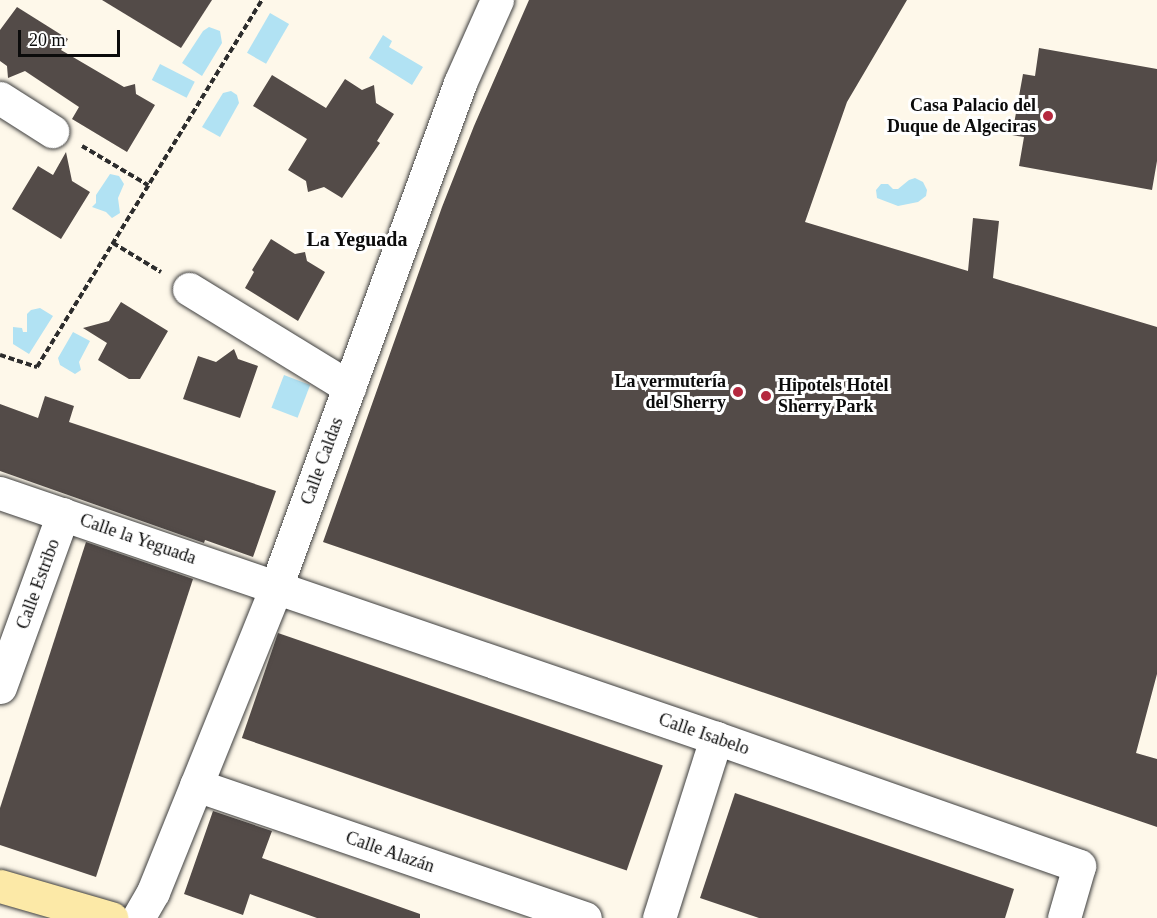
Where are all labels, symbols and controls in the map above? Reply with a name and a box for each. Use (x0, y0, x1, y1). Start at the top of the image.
scale bar (21, 18, 123, 56)
text: 20 m (29, 30, 66, 50)
place label: Casa Palacio del Duque de Algeciras (886, 95, 1036, 138)
marker: Casa Palacio del Duque de Algeciras (1041, 109, 1055, 123)
district label: La Yeguada (306, 227, 408, 251)
place label: La vermutería del Sherry (615, 371, 726, 413)
place label: Hipotels Hotel Sherry Park (778, 375, 888, 418)
marker: La vermutería del Sherry (731, 385, 745, 399)
marker: Hipotels Hotel Sherry Park (759, 389, 773, 403)
street label: Calle Caldas (296, 414, 348, 508)
street label: Calle la Yeguada (77, 509, 199, 569)
street label: Calle Estribo (12, 536, 64, 632)
street label: Calle Isabelo (656, 708, 752, 760)
street label: Calle Alazán (342, 827, 438, 877)

